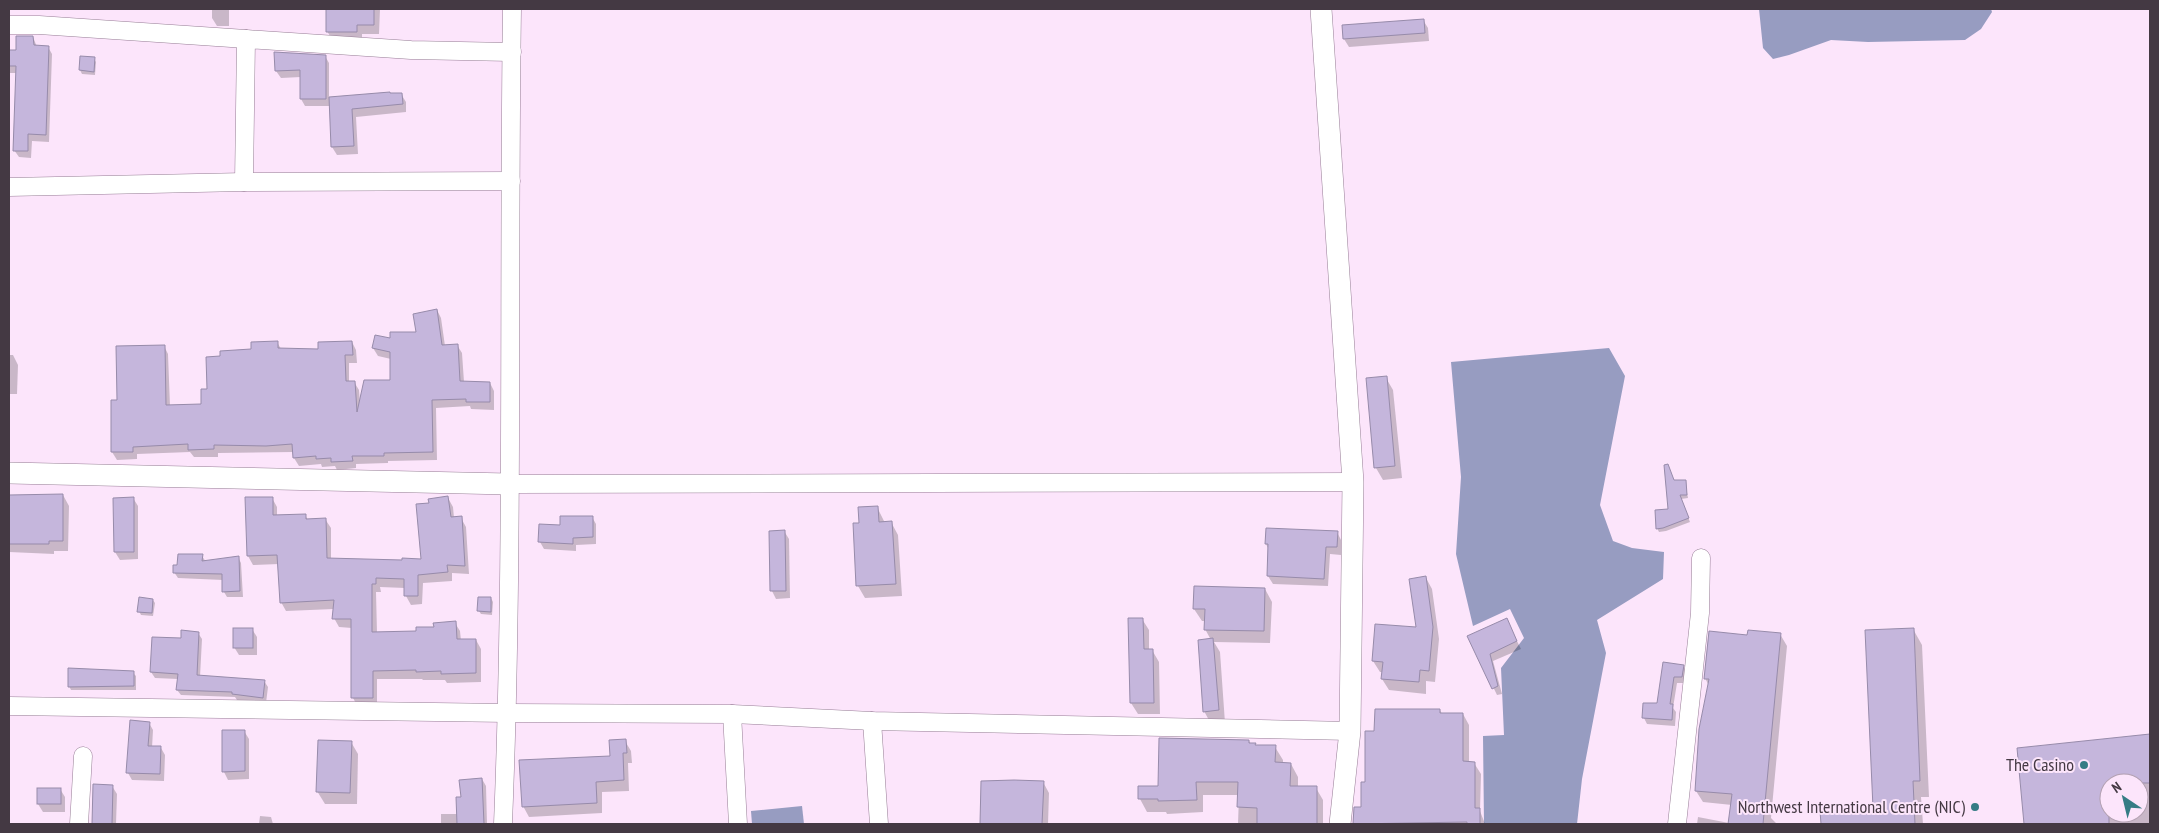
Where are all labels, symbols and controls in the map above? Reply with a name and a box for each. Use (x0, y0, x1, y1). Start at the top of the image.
place label: The Casino (2006, 753, 2074, 776)
marker: The Casino (2078, 759, 2090, 771)
north arrow (2099, 773, 2149, 823)
text: N (2108, 778, 2125, 797)
place label: Northwest International Centre (NIC) (1738, 795, 1966, 818)
marker: Northwest International Centre (NIC) (1969, 801, 1981, 813)

